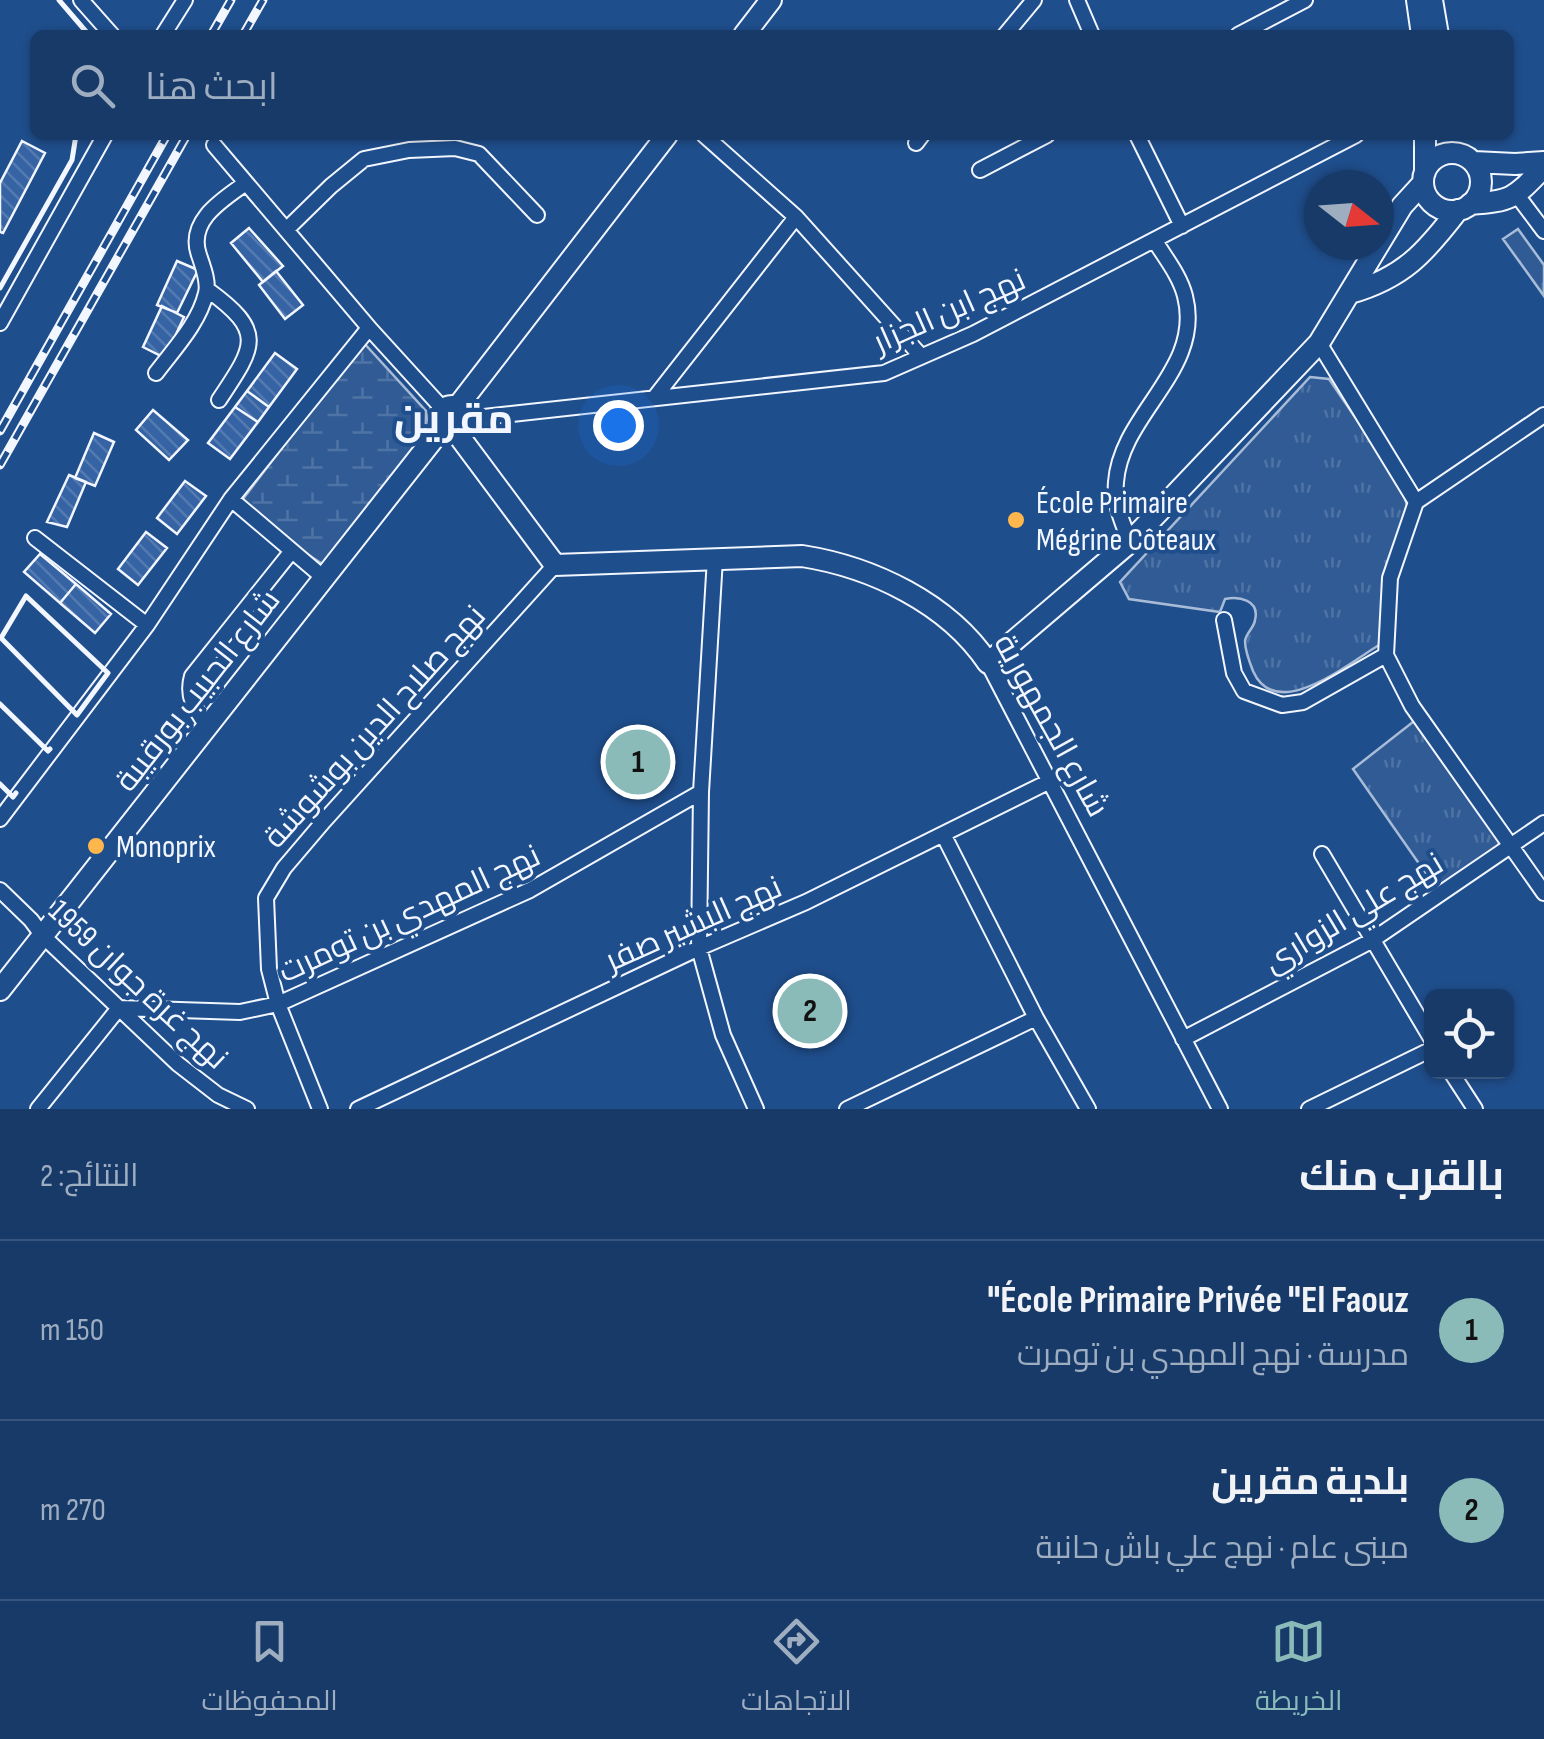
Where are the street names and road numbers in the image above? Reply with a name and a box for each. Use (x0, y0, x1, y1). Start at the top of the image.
street label: نهج ابن الجزار (865, 260, 1032, 364)
street label: شارع الحبيب بورقيبة (107, 582, 290, 800)
street label: نهج صلاح الدين بوشوشة (256, 597, 495, 857)
street label: شارع الجمهورية (984, 627, 1117, 824)
street label: نهج المهدي بن تومرت (273, 837, 548, 996)
street label: نهج علي الزواري (1257, 844, 1453, 986)
street label: نهج البشير صفر (597, 868, 789, 982)
street label: نهج غرة جوان 1959 (40, 892, 236, 1079)

